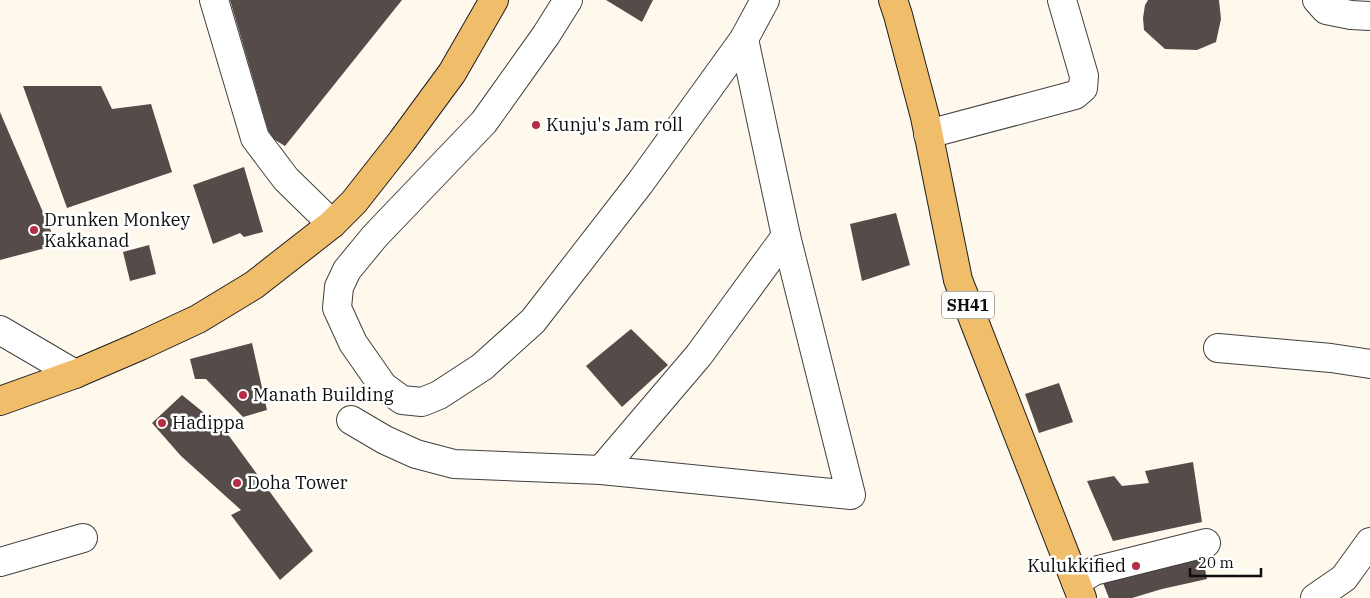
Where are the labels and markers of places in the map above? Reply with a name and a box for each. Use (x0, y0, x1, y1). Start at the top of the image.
place label: Kunju's Jam roll (546, 113, 683, 136)
marker: Kunju's Jam roll (530, 119, 542, 131)
place label: Drunken Monkey Kakkanad (44, 208, 190, 252)
marker: Drunken Monkey Kakkanad (28, 224, 40, 236)
place label: Manath Building (253, 383, 394, 406)
marker: Manath Building (237, 389, 249, 401)
place label: Hadippa (172, 411, 245, 434)
marker: Hadippa (156, 417, 168, 429)
place label: Doha Tower (247, 471, 348, 494)
marker: Doha Tower (231, 477, 243, 489)
place label: Kulukkified (1027, 554, 1126, 577)
marker: Kulukkified (1130, 560, 1142, 572)

